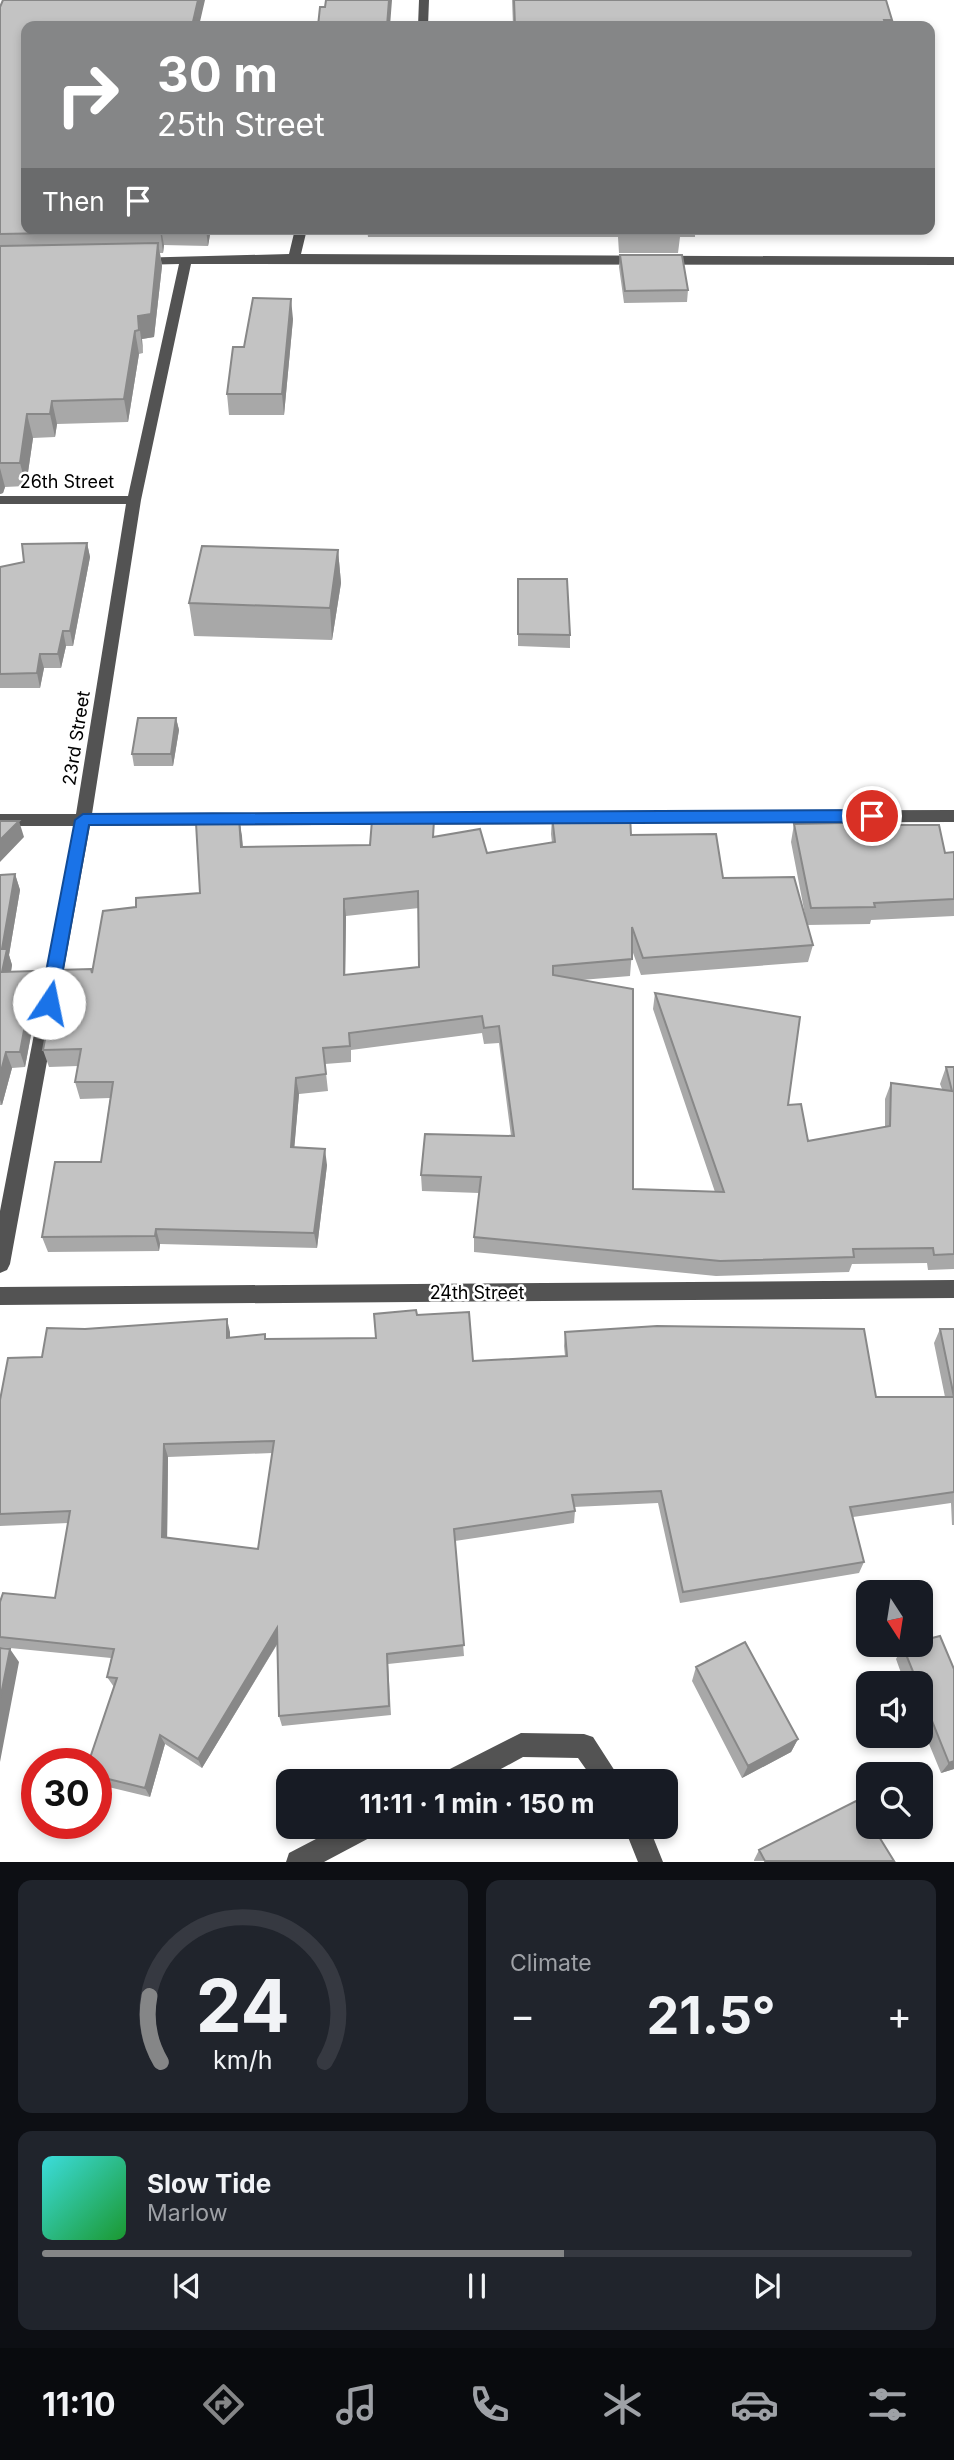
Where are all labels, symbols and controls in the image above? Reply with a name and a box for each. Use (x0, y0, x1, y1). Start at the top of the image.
text: 30 m (157, 45, 278, 104)
icon: right (42, 49, 133, 140)
text: 25th Street (157, 105, 325, 144)
icon: arrive (119, 182, 157, 220)
text: Then (42, 186, 105, 217)
street label: 26th Street (20, 471, 114, 492)
street label: 23rd Street (58, 689, 94, 787)
pin (842, 786, 902, 846)
icon: arrive (853, 797, 891, 835)
position arrow (12, 966, 86, 1040)
street label: 24th Street (430, 1282, 524, 1303)
north arrow (856, 1580, 933, 1657)
map controls (856, 1580, 933, 1839)
button: sound (856, 1671, 933, 1748)
speed limit sign: 30 (21, 1748, 112, 1839)
button: search (856, 1762, 933, 1839)
text: 11:11 · 1 min · 150 m (359, 1788, 595, 1819)
text: Climate (510, 1949, 592, 1977)
text: 24 (196, 1962, 290, 2051)
text: 21.5° (646, 1984, 776, 2047)
text: − (510, 1992, 535, 2038)
text: + (887, 1992, 912, 2038)
text: km/h (213, 2045, 273, 2075)
text: Slow Tide (147, 2168, 271, 2199)
text: Marlow (147, 2199, 227, 2227)
icon: previous (168, 2267, 206, 2305)
icon: pause (458, 2267, 496, 2305)
icon: next (748, 2267, 786, 2305)
icon: directions (199, 2380, 248, 2429)
icon: music (332, 2380, 381, 2429)
icon: phone (465, 2380, 514, 2429)
icon: climate (598, 2380, 647, 2429)
icon: car (730, 2380, 779, 2429)
icon: filters (863, 2380, 912, 2429)
text: 11:10 (42, 2385, 116, 2424)

